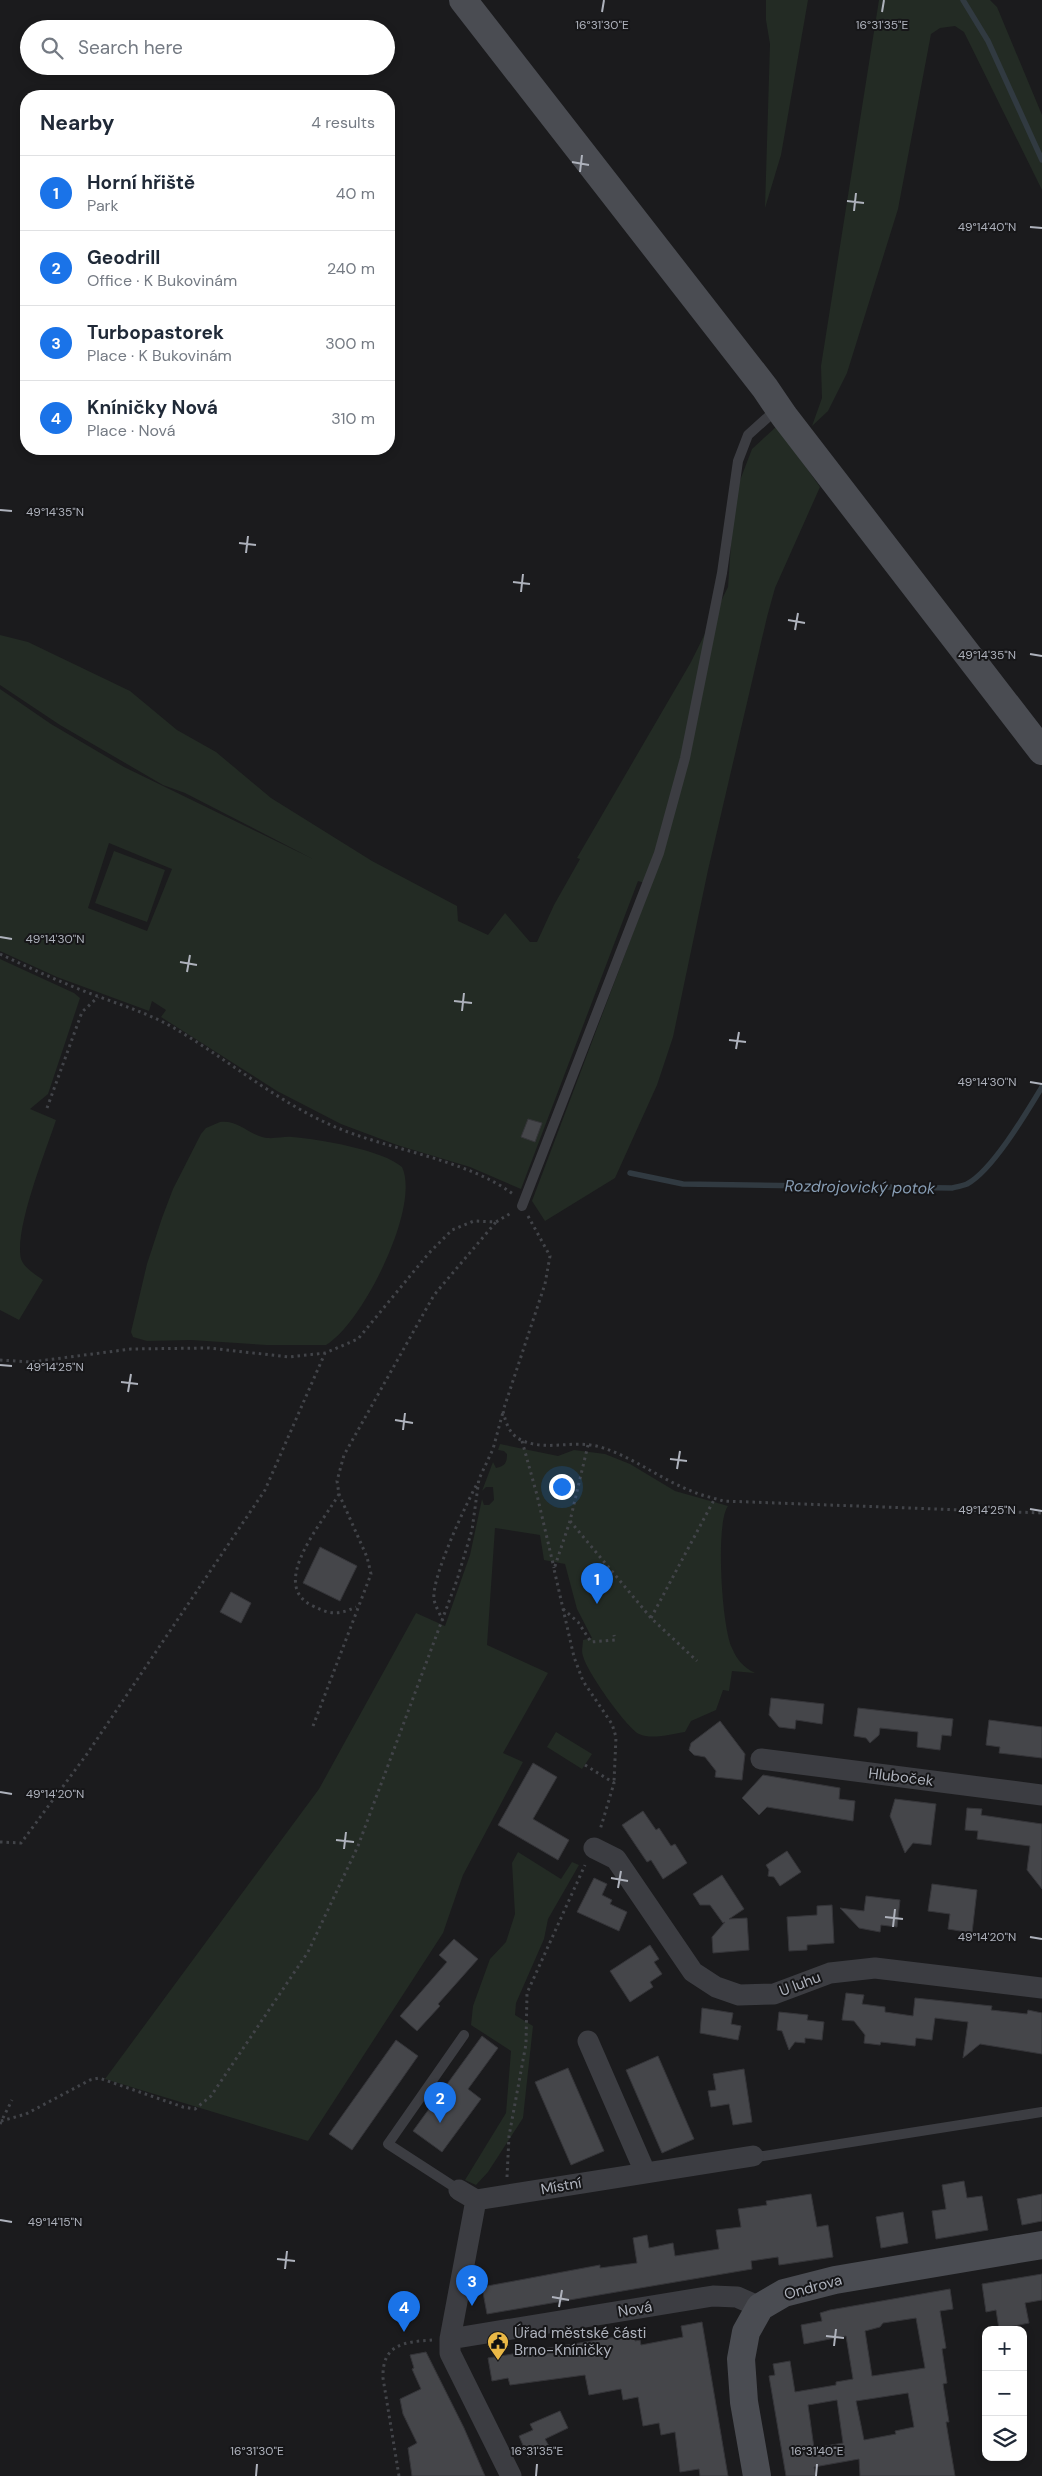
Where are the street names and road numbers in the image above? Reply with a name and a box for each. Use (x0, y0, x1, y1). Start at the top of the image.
street label: Hluboček (867, 1763, 935, 1791)
street label: U luhu (776, 1967, 824, 2001)
street label: Místní (539, 2172, 584, 2199)
street label: Ondrova (782, 2270, 844, 2304)
street label: Nová (616, 2296, 654, 2322)

